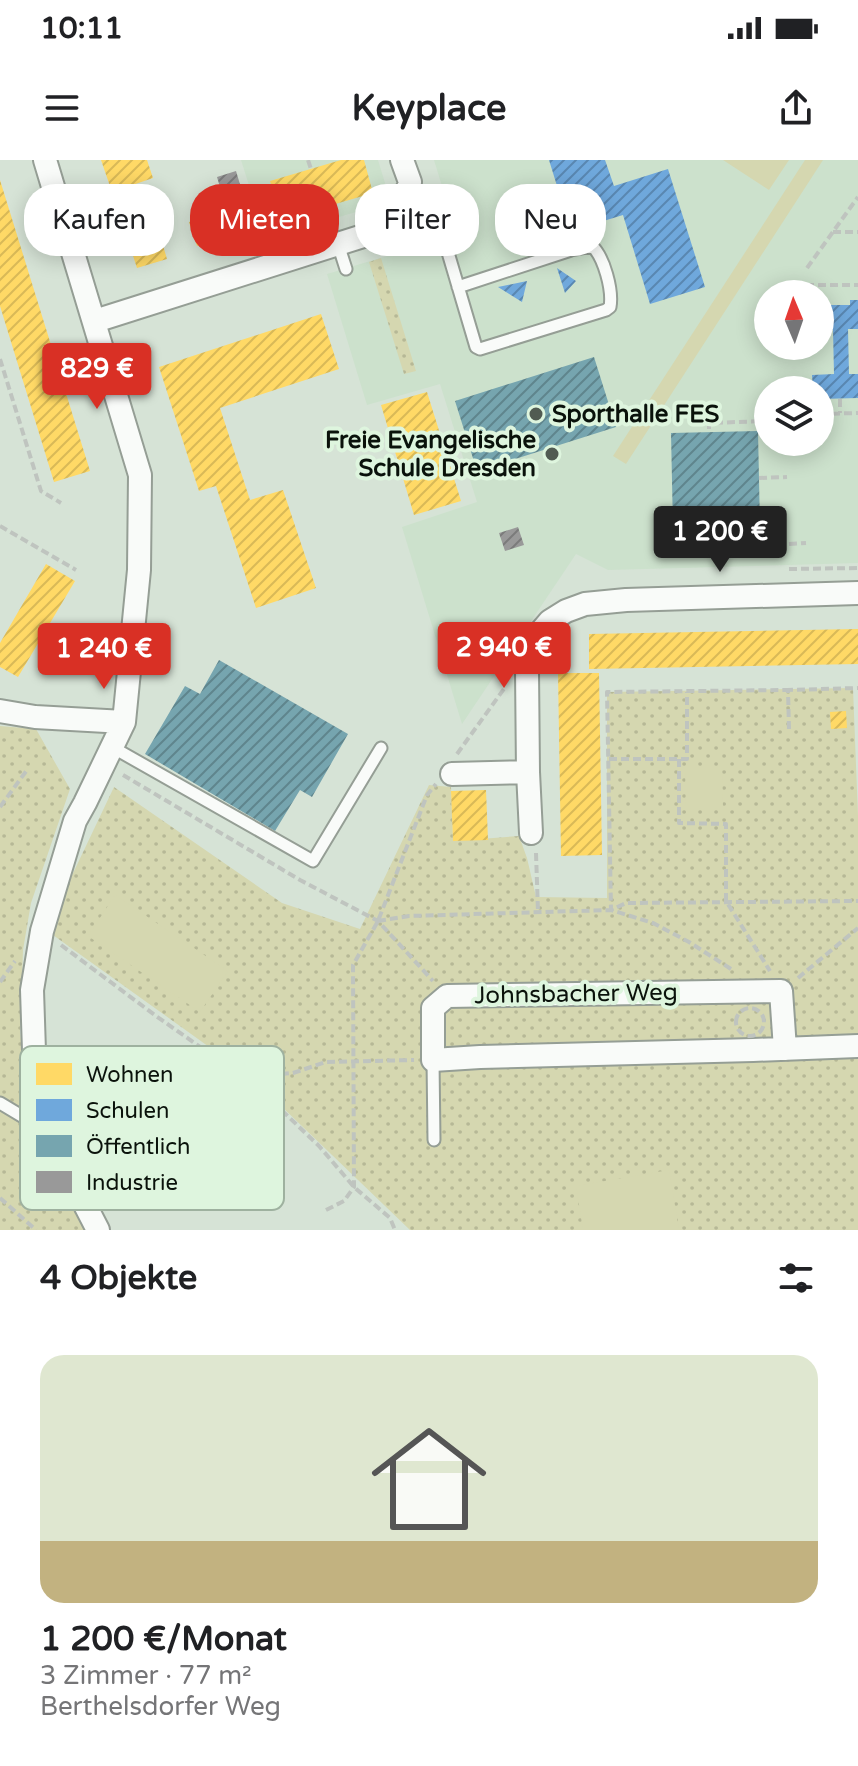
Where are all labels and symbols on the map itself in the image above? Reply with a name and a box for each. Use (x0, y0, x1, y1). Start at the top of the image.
north arrow (754, 280, 834, 360)
pin: 829 € (41, 343, 153, 411)
place label: Sporthalle FES (552, 400, 719, 429)
marker: Sporthalle FES (527, 405, 545, 423)
place label: Freie Evangelische Schule Dresden (325, 426, 536, 483)
marker: Freie Evangelische Schule Dresden (543, 445, 561, 463)
pin: 1 200 € (646, 506, 794, 574)
pin: 2 940 € (430, 622, 578, 690)
pin: 1 240 € (30, 623, 178, 691)
street label: Johnsbacher Weg (474, 978, 678, 1010)
legend (20, 1046, 284, 1210)
text: Wohnen (86, 1062, 173, 1088)
text: Schulen (86, 1098, 169, 1124)
text: Öffentlich (86, 1134, 190, 1160)
text: Industrie (86, 1170, 178, 1196)

